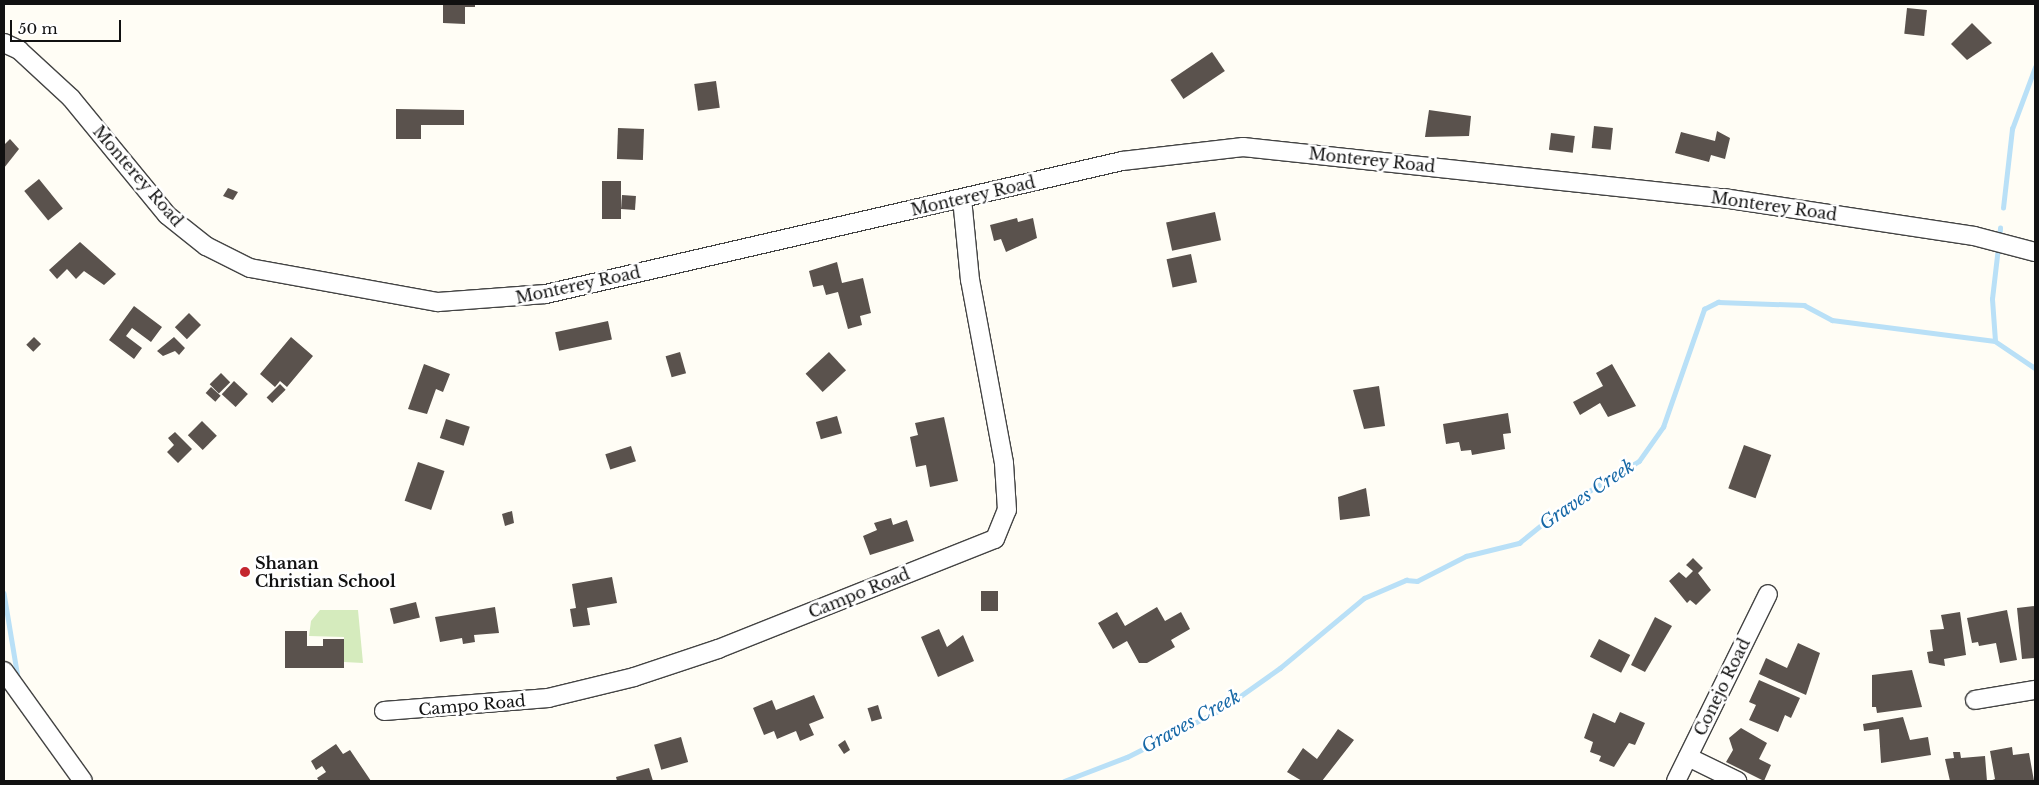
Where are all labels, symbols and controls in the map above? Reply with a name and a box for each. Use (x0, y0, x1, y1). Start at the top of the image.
scale bar (12, 10, 124, 42)
text: 50 m (18, 19, 58, 38)
street label: Monterey Road (89, 122, 187, 230)
street label: Monterey Road (1308, 144, 1436, 176)
street label: Monterey Road (909, 172, 1037, 220)
street label: Monterey Road (1710, 188, 1838, 224)
street label: Monterey Road (514, 262, 642, 308)
water label: Graves Creek (1535, 455, 1639, 535)
place label: Shanan Christian School (255, 553, 396, 591)
street label: Campo Road (806, 564, 912, 622)
marker: Shanan Christian School (239, 566, 251, 578)
street label: Conejo Road (1690, 635, 1754, 739)
water label: Graves Creek (1138, 686, 1244, 758)
street label: Campo Road (418, 691, 526, 719)

